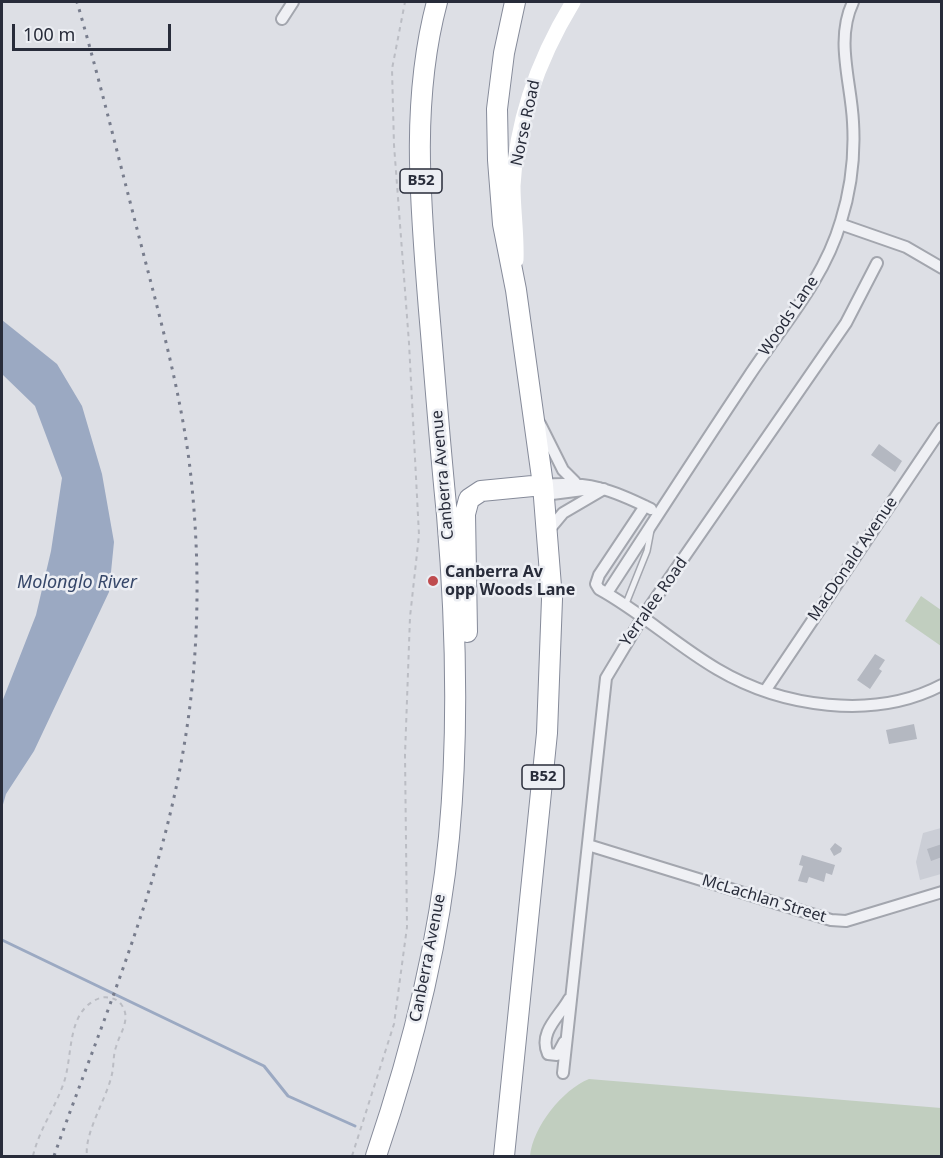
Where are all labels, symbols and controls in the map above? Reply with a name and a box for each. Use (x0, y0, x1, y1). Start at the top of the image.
scale bar (15, 12, 174, 50)
text: 100 m (23, 22, 75, 46)
street label: Norse Road (507, 78, 545, 168)
road number: B52 (400, 169, 442, 193)
street label: Woods Lane (755, 273, 823, 359)
street label: Canberra Avenue (428, 409, 458, 541)
street label: MacDonald Avenue (804, 493, 902, 625)
street label: Yerralee Road (616, 554, 692, 650)
place label: Canberra Av opp Woods Lane (445, 562, 575, 600)
water label: Molonglo River (17, 572, 137, 594)
marker: Canberra Av opp Woods Lane (426, 574, 440, 588)
road number: B52 (522, 765, 564, 789)
street label: McLachlan Street (700, 871, 828, 927)
street label: Canberra Avenue (406, 892, 450, 1024)

